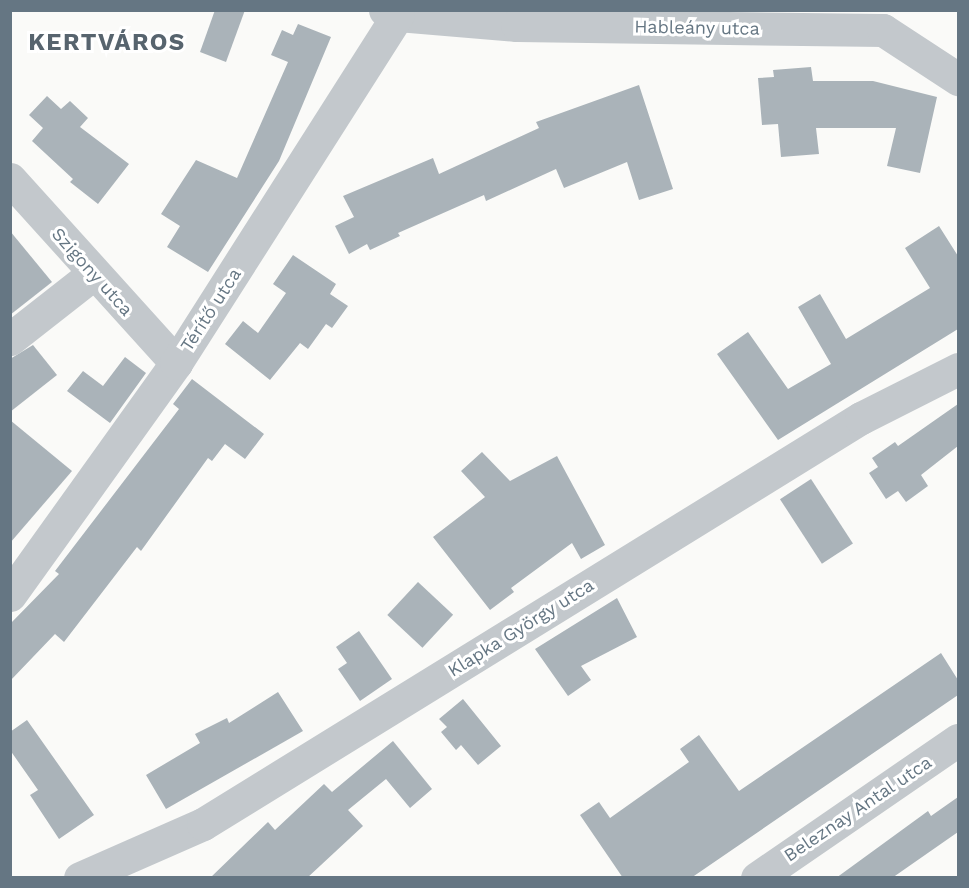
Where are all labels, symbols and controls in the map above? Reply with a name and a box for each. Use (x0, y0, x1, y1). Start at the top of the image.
street label: Hableány utca (634, 16, 760, 40)
district label: KERTVÁROS (28, 29, 186, 57)
street label: Szigony utca (47, 223, 137, 321)
street label: Térítő utca (176, 264, 246, 356)
street label: Klapka György utca (444, 574, 598, 682)
street label: Beleznay Antal utca (779, 751, 937, 867)

